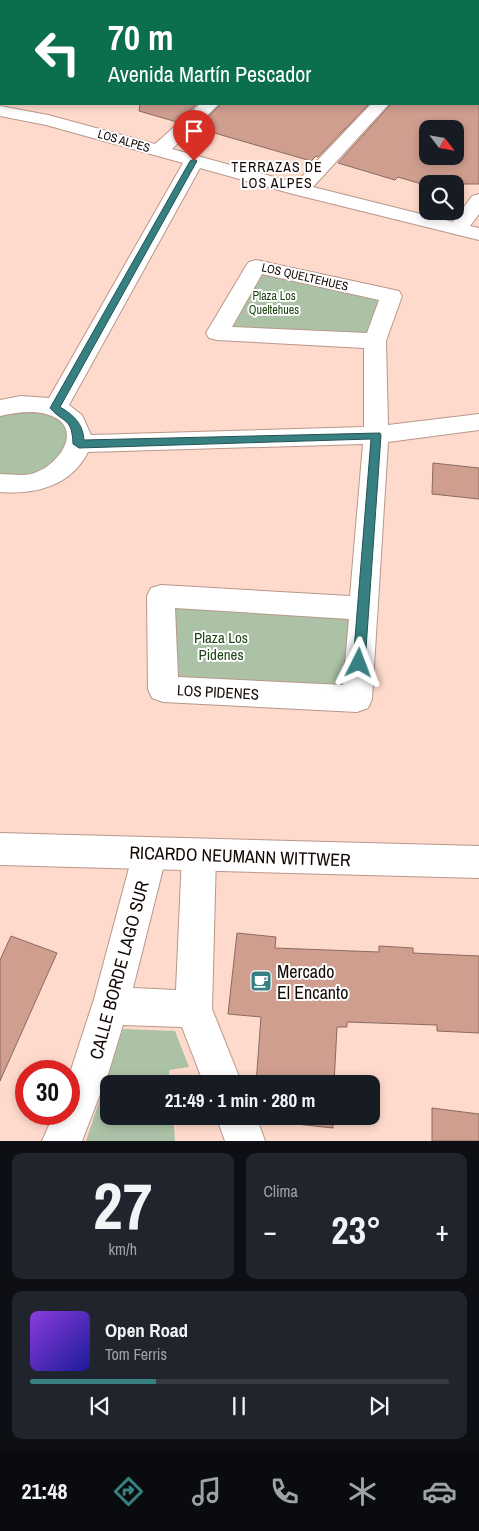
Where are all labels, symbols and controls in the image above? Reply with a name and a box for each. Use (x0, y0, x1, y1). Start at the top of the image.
text: 70 m (108, 14, 173, 61)
icon: left (25, 20, 90, 85)
text: Avenida Martín Pescador (108, 59, 311, 89)
pin (173, 110, 215, 161)
icon: arrive (180, 117, 208, 145)
north arrow (419, 120, 464, 165)
map controls (419, 120, 464, 220)
street label: LOS ALPES (96, 126, 152, 156)
district label: TERRAZAS DE LOS ALPES (231, 158, 323, 192)
button: search (419, 175, 464, 220)
street label: LOS QUELTEHUES (260, 259, 350, 295)
park label: Plaza Los Queltehues (249, 288, 299, 318)
park label: Plaza Los Pidenes (194, 627, 248, 665)
position arrow (332, 636, 384, 688)
street label: LOS PIDENES (176, 679, 260, 705)
street label: RICARDO NEUMANN WITTWER (129, 840, 351, 872)
street label: CALLE BORDE LAGO SUR (83, 878, 155, 1062)
place label: Mercado El Encanto (277, 959, 348, 1005)
cafe icon: Mercado El Encanto (249, 969, 273, 993)
speed limit sign: 30 (15, 1060, 80, 1125)
text: 21:49 · 1 min · 280 m (165, 1087, 315, 1113)
text: 27 (93, 1162, 152, 1249)
text: Clima (264, 1180, 298, 1202)
text: 23° (331, 1205, 381, 1256)
text: − (264, 1212, 277, 1250)
text: + (436, 1212, 449, 1250)
text: km/h (109, 1238, 137, 1260)
text: Open Road (105, 1317, 188, 1343)
text: Tom Ferris (105, 1343, 167, 1365)
icon: previous (86, 1392, 114, 1420)
icon: pause (225, 1392, 253, 1420)
icon: next (365, 1392, 393, 1420)
icon: directions (111, 1474, 146, 1509)
icon: music (189, 1474, 224, 1509)
icon: phone (267, 1474, 302, 1509)
icon: climate (345, 1474, 380, 1509)
icon: car (422, 1474, 457, 1509)
text: 21:48 (21, 1476, 68, 1506)

